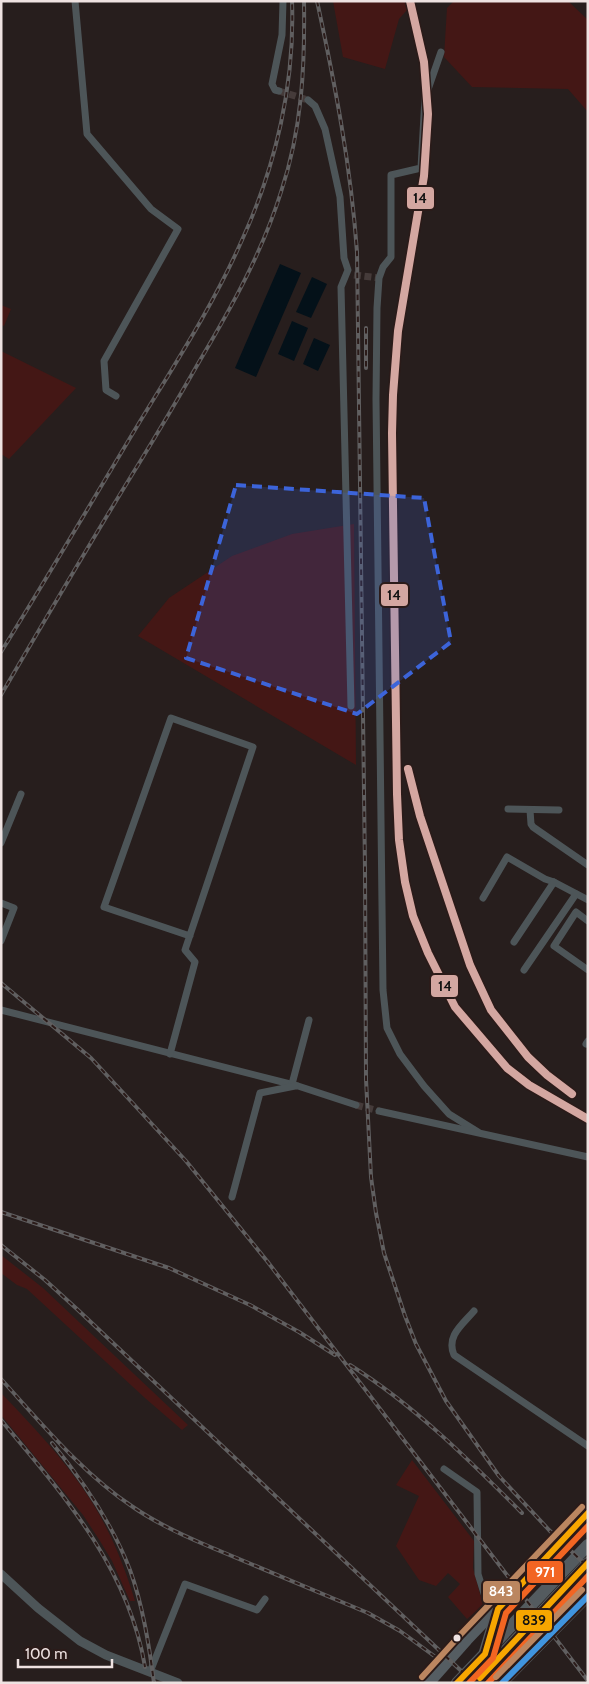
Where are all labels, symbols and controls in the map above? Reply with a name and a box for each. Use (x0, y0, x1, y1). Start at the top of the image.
line badge: 14 (406, 186, 435, 210)
text: 14 (413, 189, 427, 207)
line badge: 14 (380, 583, 409, 607)
text: 14 (387, 586, 401, 604)
line badge: 14 (430, 974, 459, 998)
text: 14 (438, 977, 452, 995)
line badge: 971 (526, 1560, 564, 1584)
text: 971 (535, 1563, 555, 1581)
line badge: 843 (482, 1580, 521, 1604)
text: 843 (489, 1582, 513, 1600)
line badge: 839 (515, 1609, 553, 1632)
text: 839 (522, 1611, 546, 1629)
unlabelled marker (452, 1633, 462, 1643)
scale bar (18, 1636, 111, 1668)
text: 100 m (25, 1645, 67, 1663)

